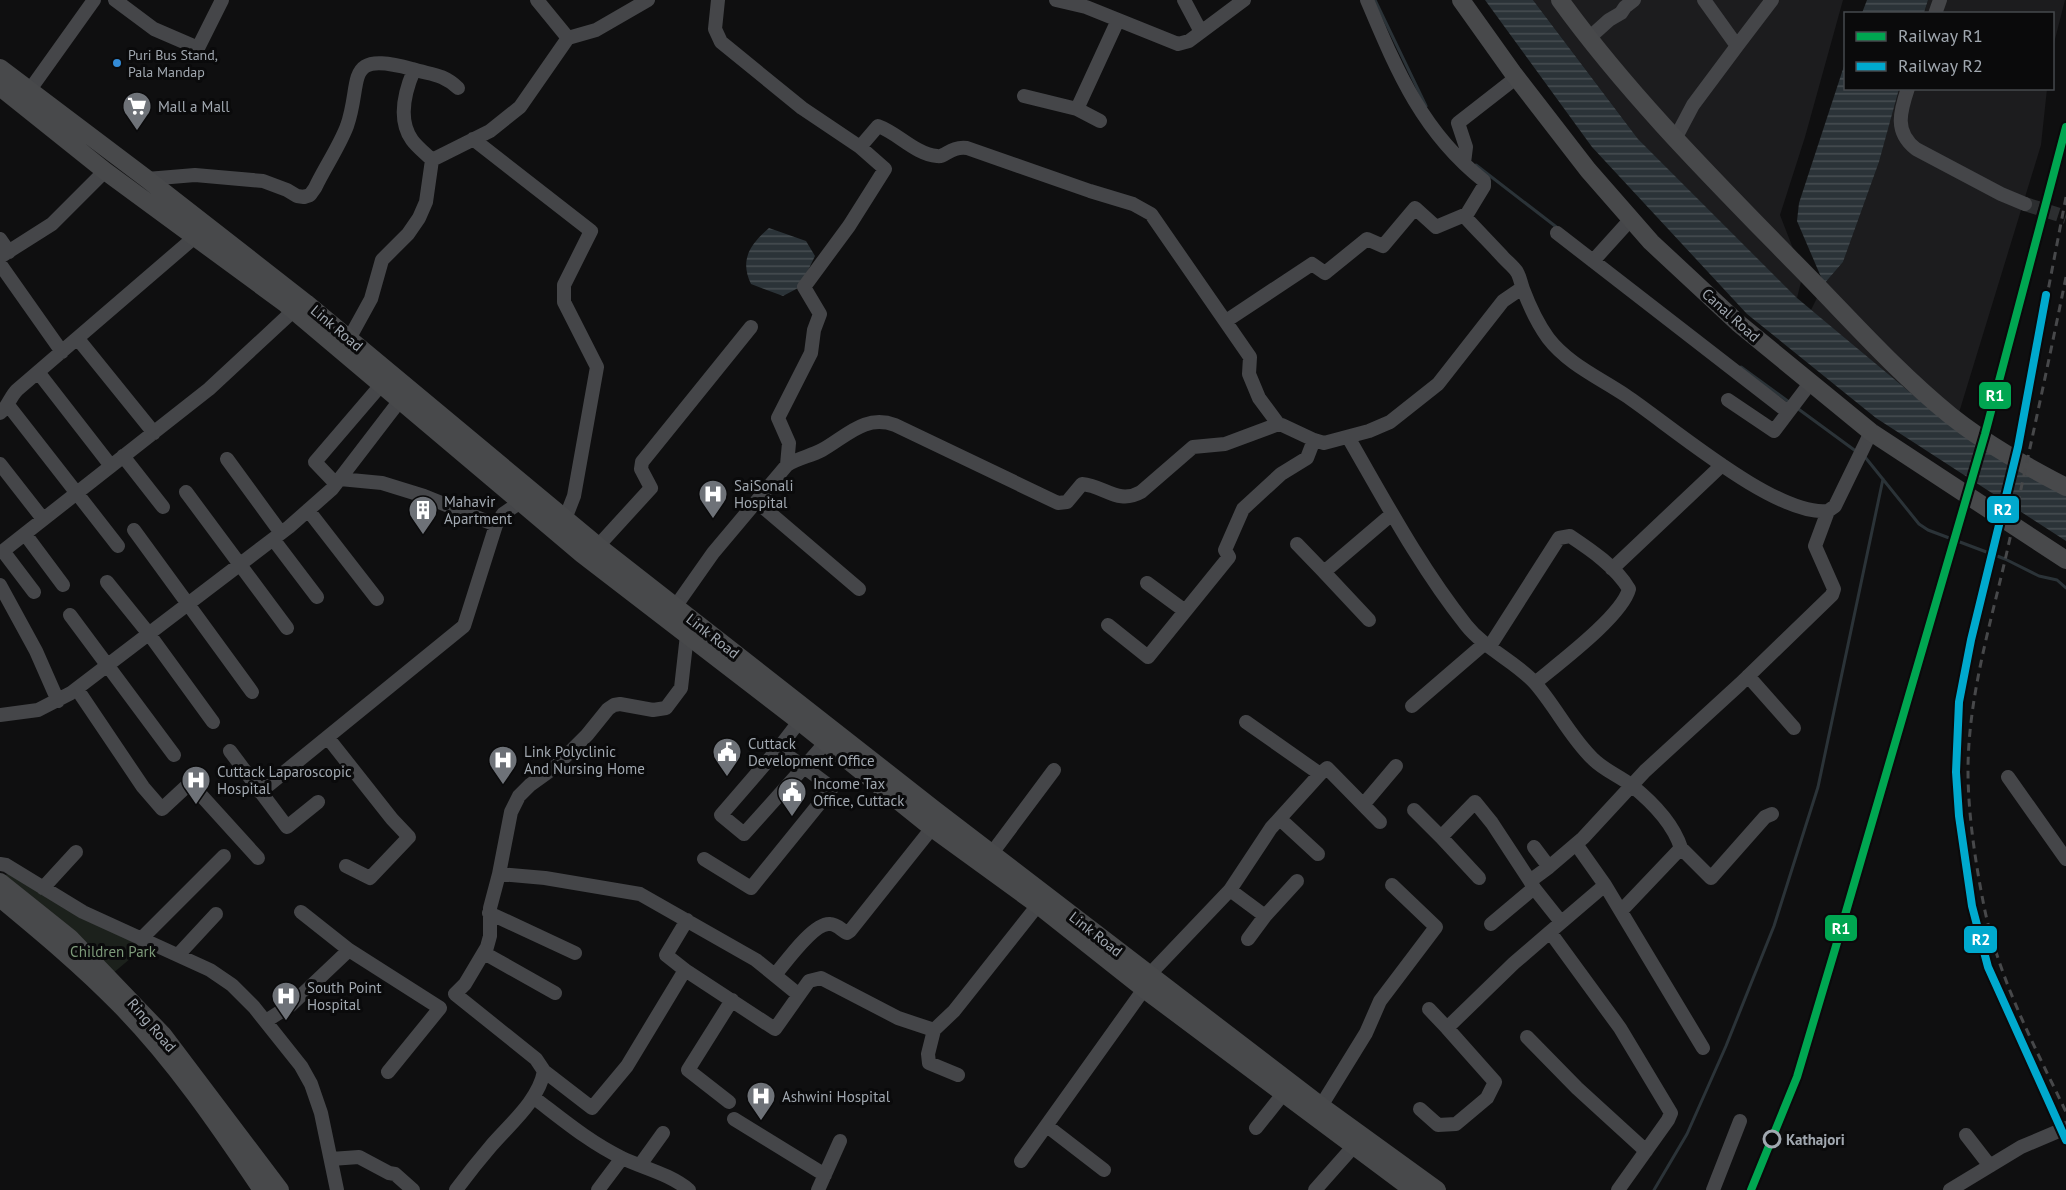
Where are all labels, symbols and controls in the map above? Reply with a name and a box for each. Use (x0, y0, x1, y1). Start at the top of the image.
legend (1844, 12, 2054, 90)
text: Railway R1 (1898, 24, 1983, 47)
place label: Puri Bus Stand, Pala Mandap (128, 46, 218, 81)
text: Railway R2 (1898, 54, 1983, 77)
marker: Puri Bus Stand, Pala Mandap (111, 57, 123, 69)
supermarket icon: Mall a Mall (121, 90, 153, 132)
place label: Mall a Mall (158, 97, 230, 116)
street label: Canal Road (1698, 284, 1764, 346)
street label: Link Road (307, 301, 367, 355)
line badge: R1 (1978, 381, 2012, 410)
text: R1 (1986, 385, 2004, 405)
place label: SaiSonali Hospital (734, 476, 793, 512)
hospital icon: SaiSonali Hospital (697, 478, 729, 520)
place label: Mahavir Apartment (444, 492, 512, 528)
building icon: Mahavir Apartment (407, 494, 439, 536)
line badge: R2 (1986, 495, 2020, 524)
text: R2 (1994, 499, 2012, 519)
street label: Link Road (683, 609, 743, 663)
place label: Cuttack Development Office (748, 734, 875, 770)
public building icon: Cuttack Development Office (711, 736, 743, 778)
place label: Link Polyclinic And Nursing Home (524, 742, 645, 778)
hospital icon: Link Polyclinic And Nursing Home (487, 744, 519, 786)
place label: Cuttack Laparoscopic Hospital (217, 762, 352, 798)
hospital icon: Cuttack Laparoscopic Hospital (180, 764, 212, 806)
place label: Income Tax Office, Cuttack (813, 774, 905, 810)
public building icon: Income Tax Office, Cuttack (776, 776, 808, 818)
street label: Link Road (1066, 907, 1126, 961)
line badge: R1 (1824, 914, 1858, 942)
text: R1 (1832, 918, 1850, 938)
line badge: R2 (1963, 925, 1998, 954)
text: R2 (1972, 929, 1990, 949)
park label: Children Park (70, 942, 157, 961)
place label: South Point Hospital (307, 978, 382, 1014)
hospital icon: South Point Hospital (270, 980, 302, 1022)
street label: Ring Road (124, 994, 180, 1056)
hospital icon: Ashwini Hospital (745, 1080, 777, 1122)
place label: Ashwini Hospital (782, 1087, 891, 1106)
marker: Kathajori (1763, 1130, 1781, 1148)
place label: Kathajori (1786, 1130, 1845, 1149)

